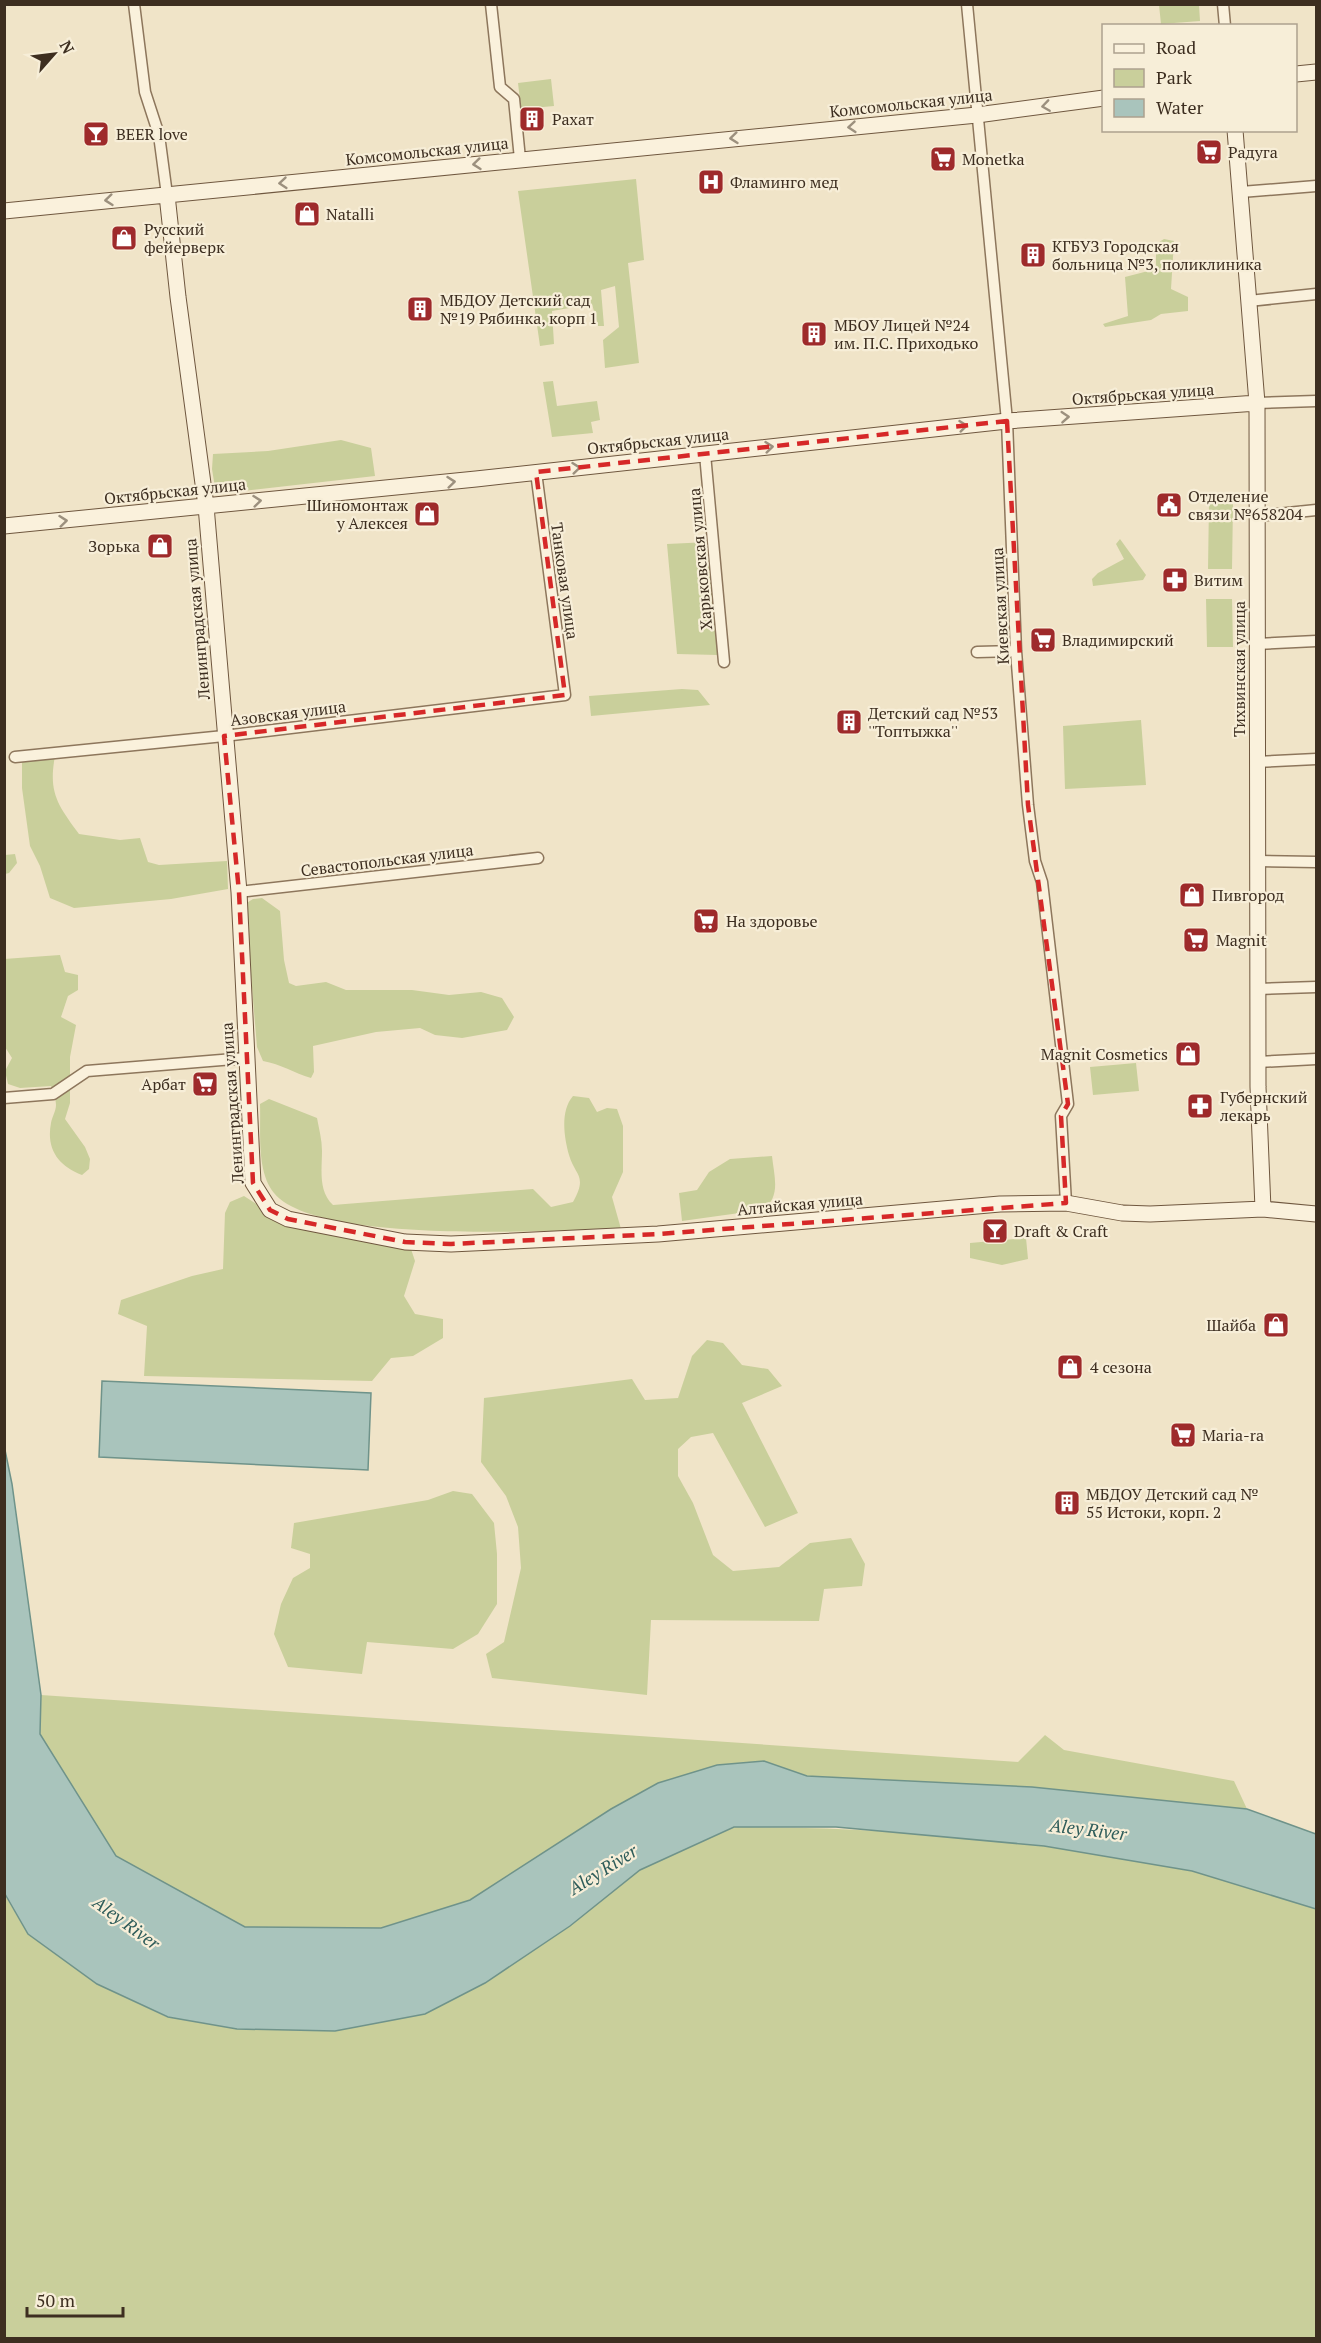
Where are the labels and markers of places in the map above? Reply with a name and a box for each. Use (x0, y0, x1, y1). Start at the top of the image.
building icon: Рахат (517, 104, 547, 134)
place label: Рахат (552, 108, 594, 130)
bar icon: BEER love (81, 119, 111, 149)
place label: BEER love (116, 123, 188, 145)
supermarket icon: Радуга (1194, 137, 1224, 167)
place label: Радуга (1228, 141, 1278, 163)
supermarket icon: Monetka (928, 144, 958, 174)
place label: Monetka (962, 148, 1025, 170)
hospital icon: Фламинго мед (696, 167, 726, 197)
place label: Фламинго мед (730, 171, 838, 193)
shop icon: Natalli (292, 199, 322, 229)
place label: Natalli (326, 203, 374, 225)
place label: Русский фейерверк (144, 218, 225, 258)
shop icon: Русский фейерверк (109, 223, 139, 253)
place label: КГБУЗ Городская больница №3, поликлиника (1052, 235, 1262, 275)
building icon: КГБУЗ Городская больница №3, поликлиника (1018, 240, 1048, 270)
place label: МБДОУ Детский сад №19 Рябинка, корп 1 (440, 289, 598, 329)
building icon: МБДОУ Детский сад №19 Рябинка, корп 1 (405, 294, 435, 324)
place label: МБОУ Лицей №24 им. П.С. Приходько (834, 314, 979, 354)
building icon: МБОУ Лицей №24 им. П.С. Приходько (799, 319, 829, 349)
place label: Отделение связи №658204 (1188, 485, 1303, 525)
public building icon: Отделение связи №658204 (1154, 490, 1184, 520)
place label: Шиномонтаж у Алексея (307, 494, 408, 534)
shop icon: Шиномонтаж у Алексея (412, 499, 442, 529)
shop icon: Зорька (145, 531, 175, 561)
place label: Зорька (88, 535, 140, 557)
pharmacy icon: Витим (1160, 565, 1190, 595)
place label: Витим (1194, 569, 1243, 591)
supermarket icon: Владимирский (1028, 625, 1058, 655)
place label: Владимирский (1062, 629, 1174, 651)
place label: Детский сад №53 ''Топтыжка'' (868, 702, 998, 742)
building icon: Детский сад №53 ''Топтыжка'' (834, 707, 864, 737)
shop icon: Пивгород (1177, 880, 1207, 910)
place label: Пивгород (1212, 884, 1284, 906)
supermarket icon: На здоровье (691, 906, 721, 936)
place label: На здоровье (726, 910, 818, 932)
supermarket icon: Magnit (1181, 925, 1211, 955)
place label: Magnit (1216, 929, 1267, 951)
shop icon: Magnit Cosmetics (1173, 1039, 1203, 1069)
place label: Magnit Cosmetics (1041, 1043, 1168, 1065)
supermarket icon: Арбат (190, 1069, 220, 1099)
place label: Арбат (141, 1073, 186, 1095)
place label: Губернский лекарь (1220, 1086, 1308, 1126)
pharmacy icon: Губернский лекарь (1185, 1091, 1215, 1121)
bar icon: Draft & Craft (980, 1216, 1010, 1246)
place label: Draft & Craft (1014, 1220, 1108, 1242)
shop icon: Шайба (1261, 1310, 1291, 1340)
place label: Шайба (1207, 1314, 1256, 1336)
shop icon: 4 сезона (1055, 1352, 1085, 1382)
place label: 4 сезона (1090, 1356, 1152, 1378)
supermarket icon: Maria-ra (1168, 1420, 1198, 1450)
place label: Maria-ra (1202, 1424, 1264, 1446)
place label: МБДОУ Детский сад № 55 Истоки, корп. 2 (1086, 1483, 1258, 1523)
building icon: МБДОУ Детский сад № 55 Истоки, корп. 2 (1052, 1488, 1082, 1518)

